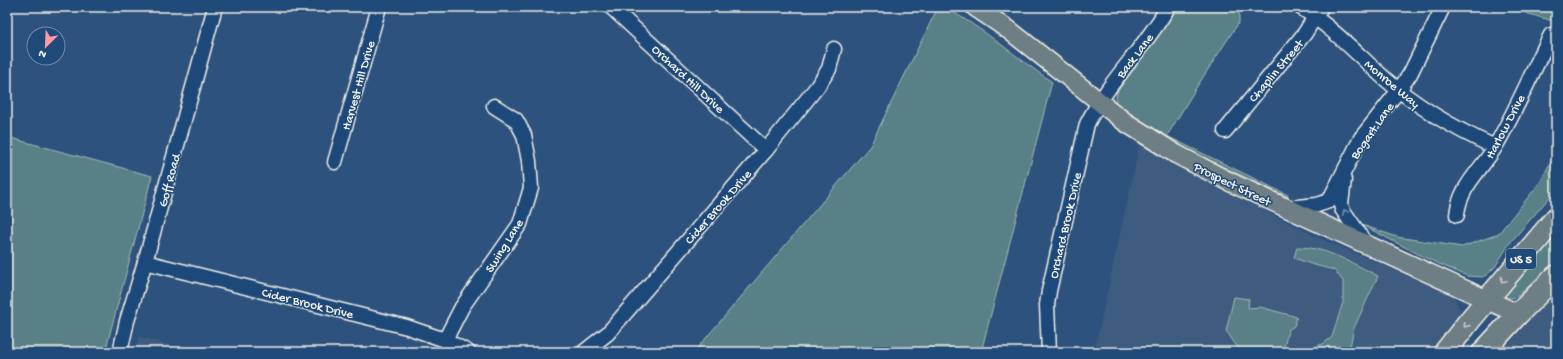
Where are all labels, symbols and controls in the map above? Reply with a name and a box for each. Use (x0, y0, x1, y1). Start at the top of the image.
north arrow (26, 26, 66, 66)
street label: Back Lane (1114, 31, 1158, 83)
street label: Chaplin Street (1246, 36, 1309, 106)
street label: Harvest Hill Drive (339, 39, 379, 132)
street label: Orchard Hill Drive (648, 42, 727, 117)
text: N (37, 46, 48, 60)
street label: Monroe Way (1361, 57, 1423, 113)
street label: Harlow Drive (1483, 92, 1529, 162)
street label: Bogart Lane (1347, 100, 1398, 164)
street label: Goff Road (156, 151, 185, 209)
street label: Prospect Street (1190, 160, 1274, 211)
street label: Cider Brook Drive (682, 167, 756, 248)
street label: Orchard Brook Drive (1047, 171, 1086, 280)
one-way arrow (1342, 209, 1349, 216)
street label: Swing Lane (483, 216, 528, 276)
road number: US 5 (1506, 249, 1536, 269)
one-way arrow (1501, 275, 1508, 283)
street label: Cider Brook Drive (260, 286, 355, 323)
one-way arrow (1463, 321, 1470, 328)

